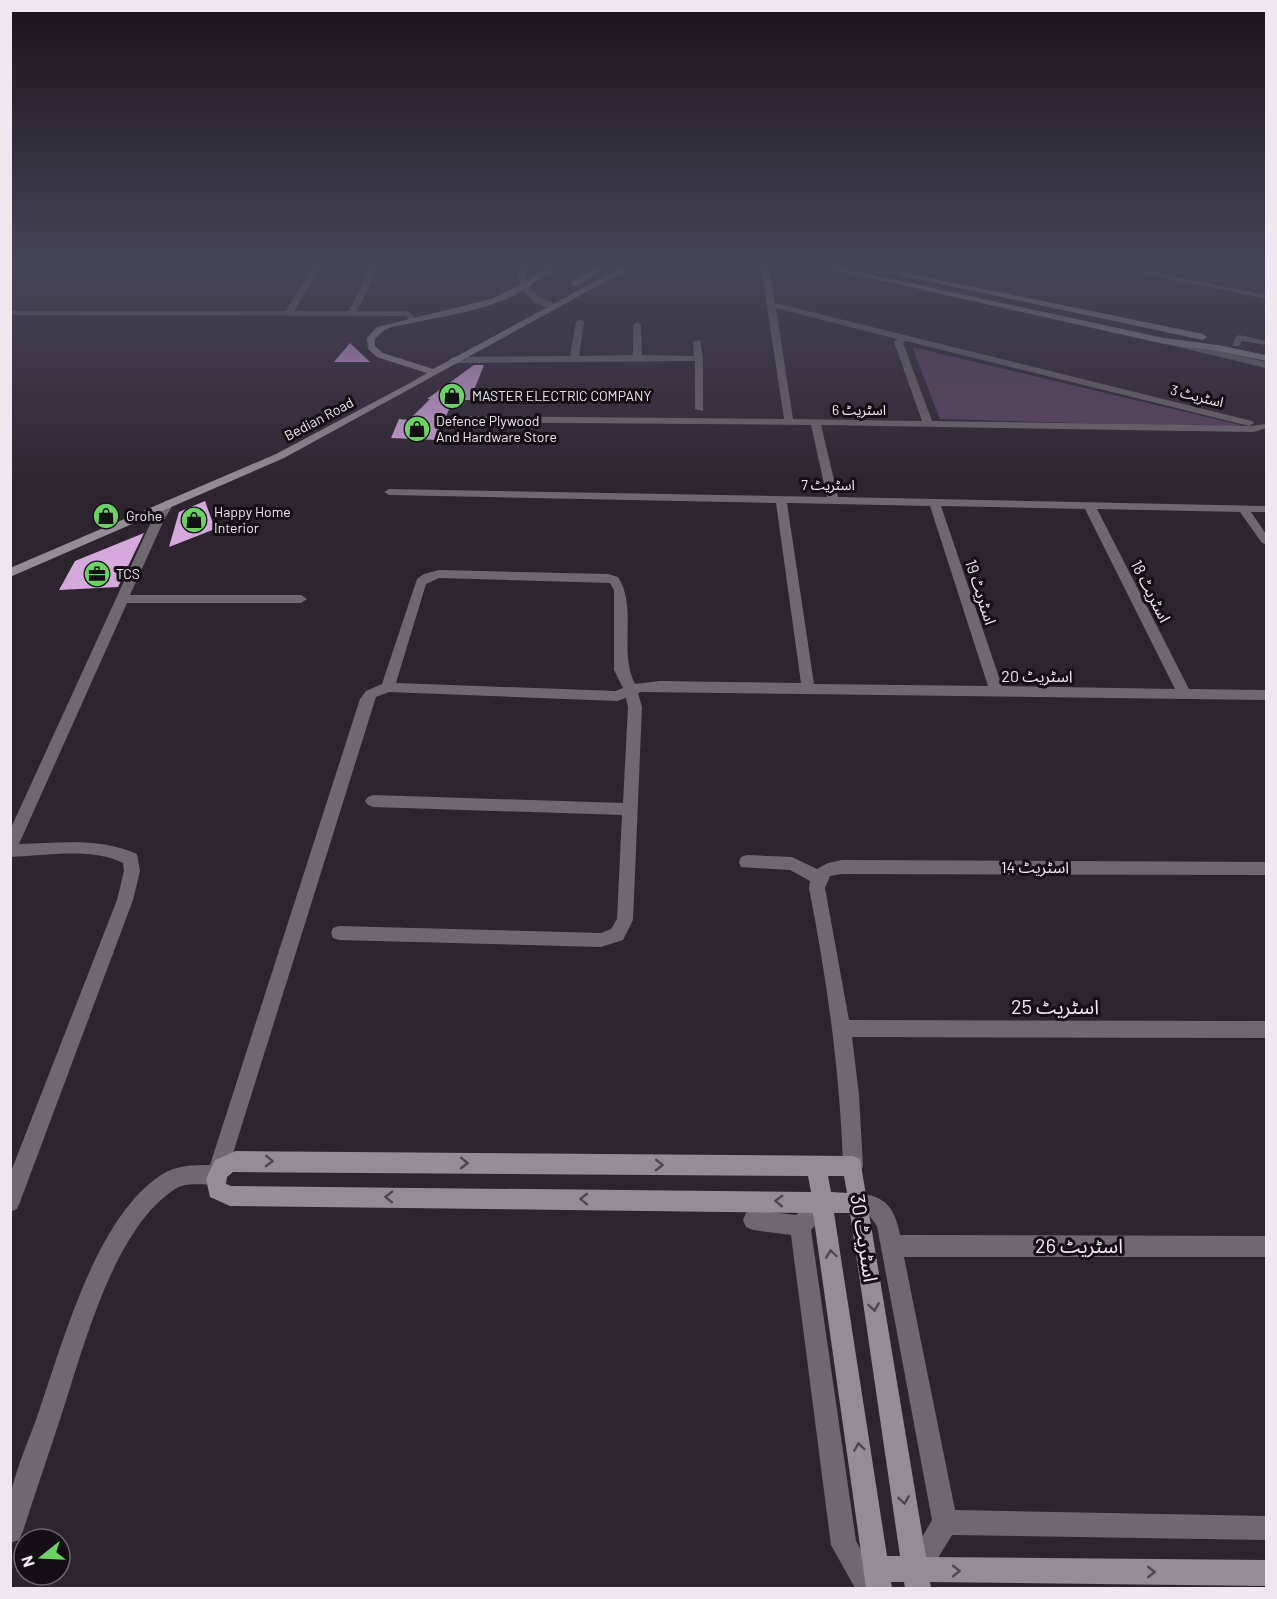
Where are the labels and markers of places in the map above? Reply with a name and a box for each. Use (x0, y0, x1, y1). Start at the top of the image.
shop icon: MASTER ELECTRIC COMPANY (437, 381, 467, 411)
place label: MASTER ELECTRIC COMPANY (472, 387, 652, 404)
place label: Defence Plywood And Hardware Store (436, 412, 557, 445)
shop icon: Defence Plywood And Hardware Store (402, 414, 432, 444)
shop icon: Grohe (91, 501, 121, 531)
place label: Happy Home Interior (214, 503, 291, 536)
shop icon: Happy Home Interior (179, 505, 209, 535)
place label: Grohe (126, 507, 162, 524)
office icon: TCS (82, 559, 112, 589)
place label: TCS (116, 565, 140, 582)

